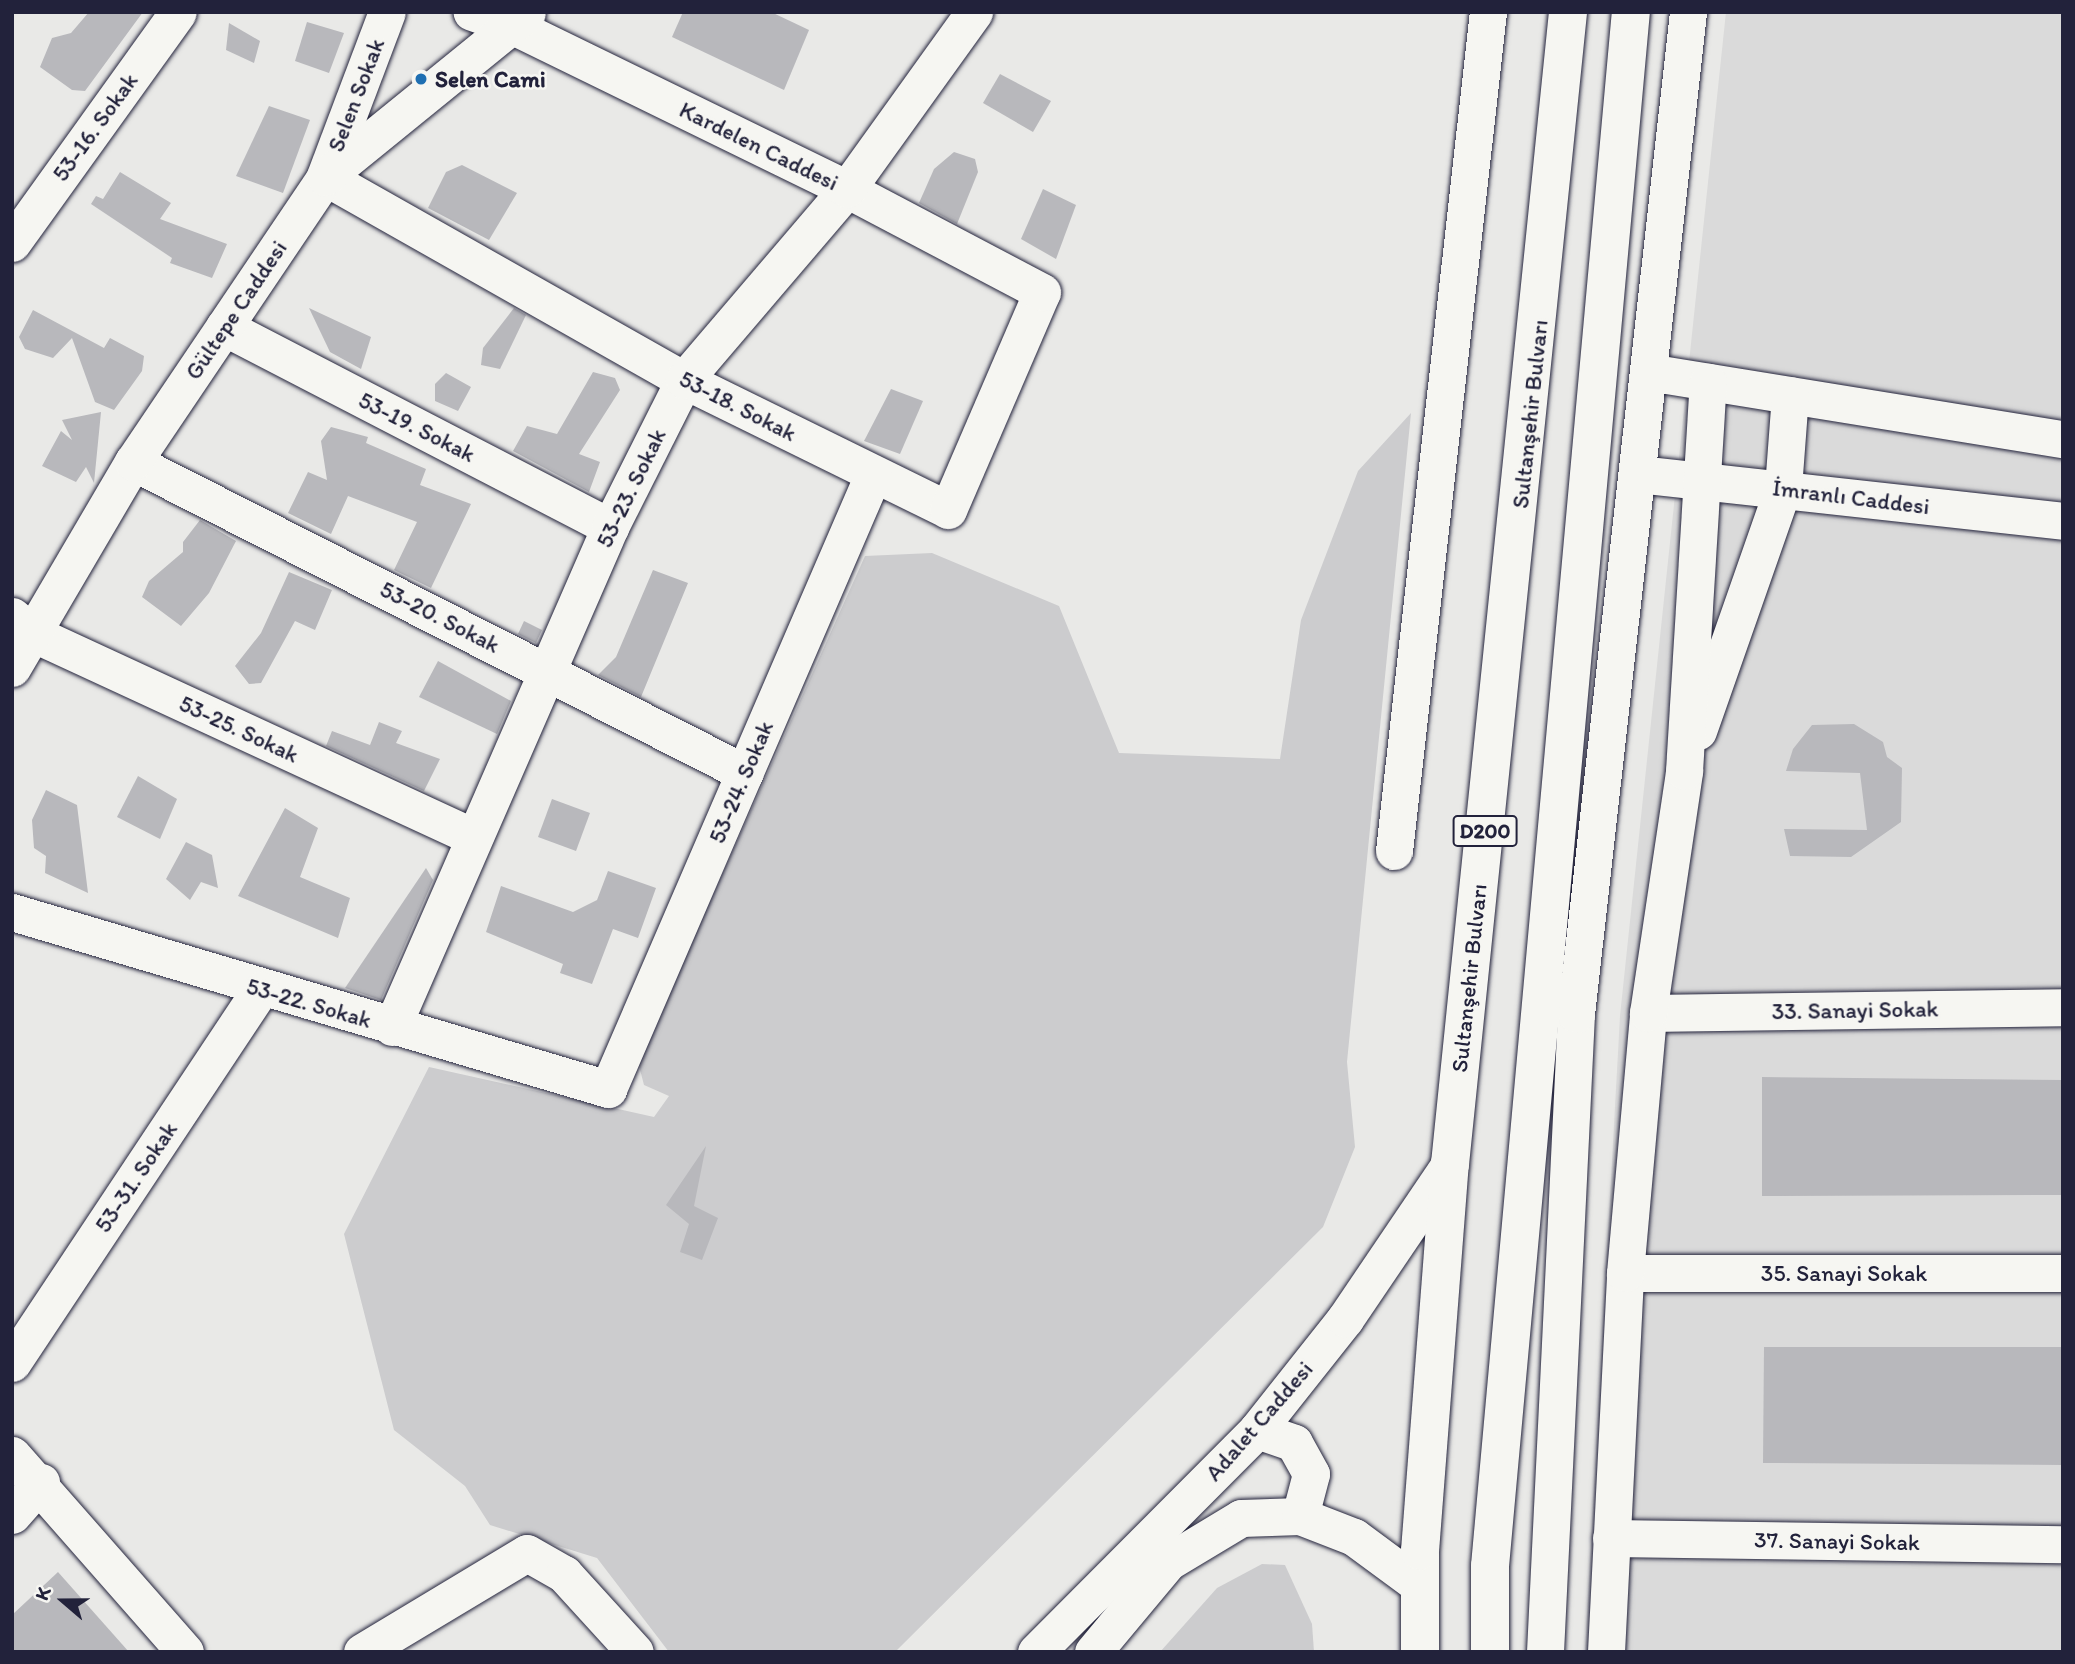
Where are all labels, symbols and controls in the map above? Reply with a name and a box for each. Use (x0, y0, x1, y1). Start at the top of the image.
street label: Selen Sokak (322, 35, 390, 155)
place label: Selen Cami (435, 65, 546, 93)
street label: 53-16. Sokak (46, 67, 144, 187)
marker: Selen Cami (413, 71, 429, 87)
street label: Kardelen Caddesi (675, 96, 843, 196)
street label: Gültepe Caddesi (179, 235, 293, 385)
street label: Sultanşehir Bulvarı (1506, 318, 1554, 510)
street label: 53-18. Sokak (675, 365, 801, 447)
street label: 53-19. Sokak (354, 386, 480, 468)
street label: 53-23. Sokak (590, 424, 672, 552)
street label: İmranlı Caddesi (1771, 474, 1931, 520)
street label: 53-20. Sokak (376, 575, 504, 659)
street label: 53-25. Sokak (175, 689, 303, 769)
street label: 53-24. Sokak (703, 717, 779, 847)
road number: D200 (1452, 814, 1518, 848)
street label: Sultanşehir Bulvarı (1445, 882, 1493, 1074)
street label: 53-22. Sokak (243, 972, 375, 1034)
street label: 33. Sanayi Sokak (1771, 995, 1939, 1025)
street label: 53-31. Sokak (89, 1116, 183, 1238)
street label: 35. Sanayi Sokak (1761, 1259, 1927, 1287)
street label: Adalet Caddesi (1200, 1356, 1318, 1486)
street label: 37. Sanayi Sokak (1754, 1526, 1920, 1556)
north arrow (28, 1566, 98, 1636)
text: K (30, 1584, 56, 1603)

